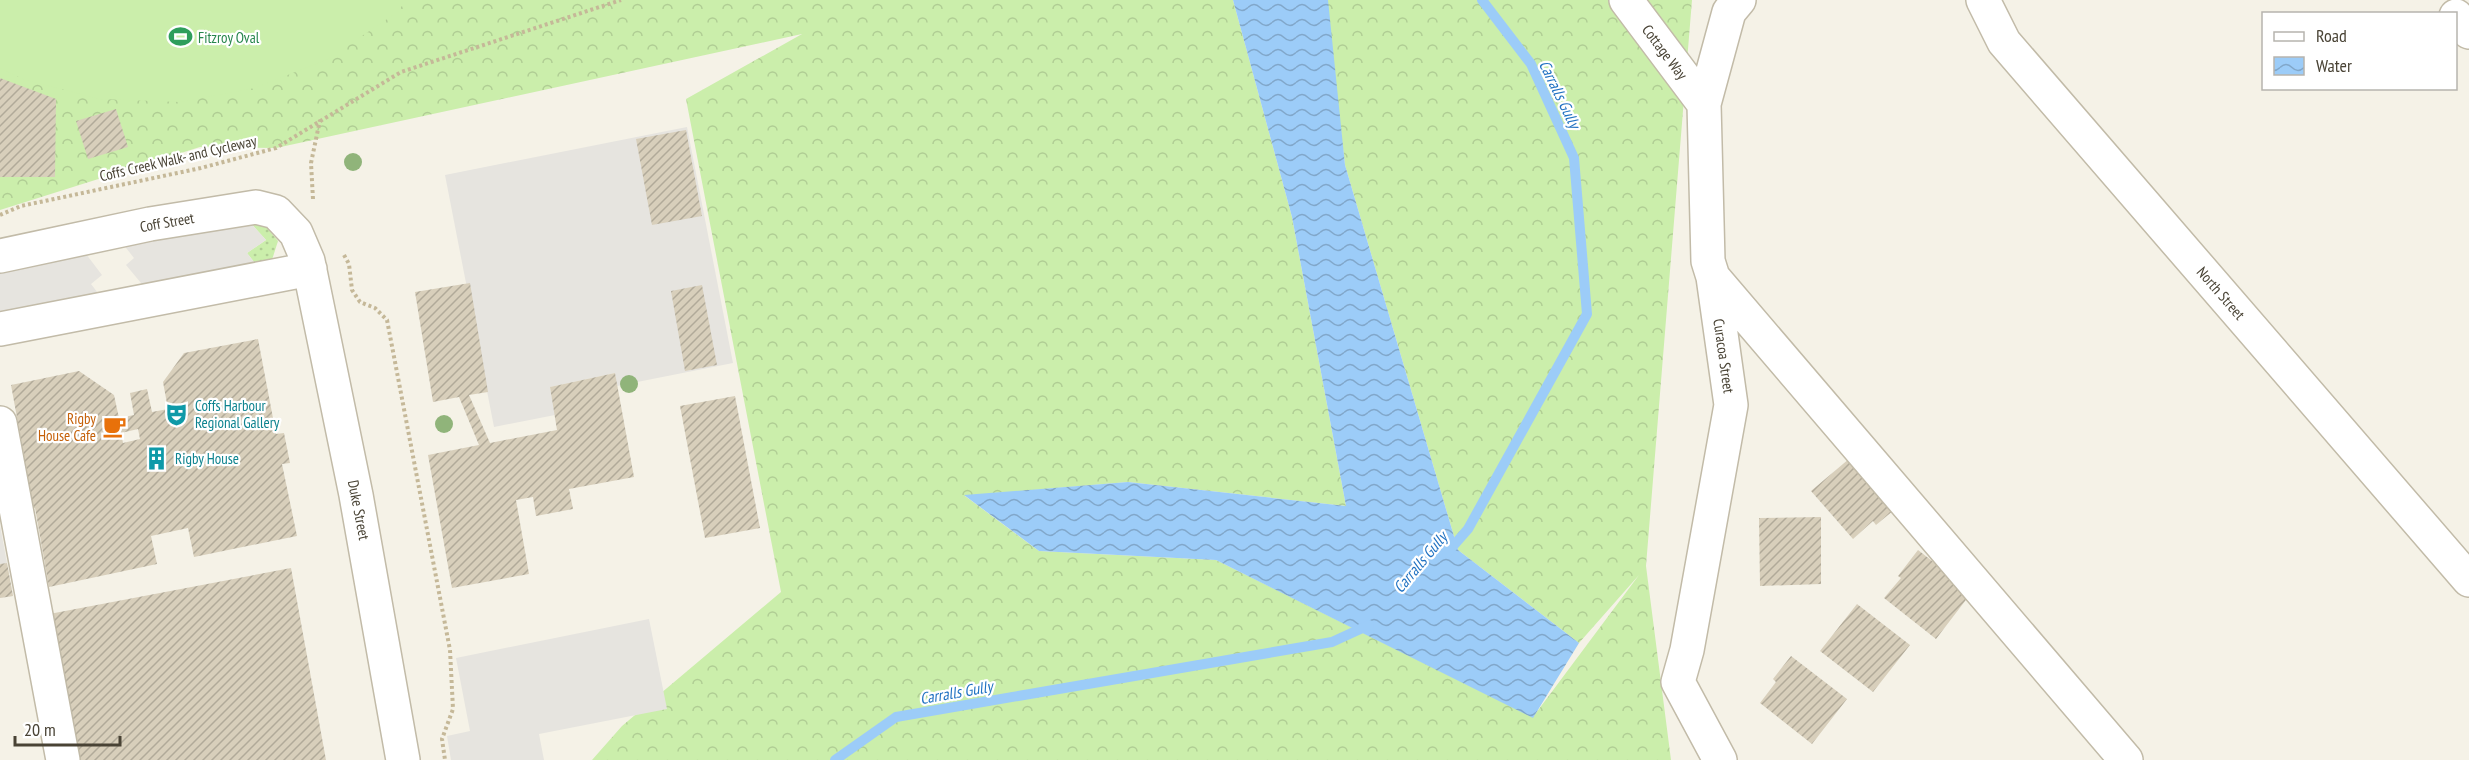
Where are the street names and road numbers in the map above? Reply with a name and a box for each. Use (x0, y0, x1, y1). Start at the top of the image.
street label: Cottage Way (1638, 21, 1692, 84)
street label: Coffs Creek Walk- and Cycleway (98, 131, 259, 185)
street label: Coff Street (138, 208, 196, 236)
street label: North Street (2193, 263, 2249, 323)
street label: Curacoa Street (1709, 317, 1739, 395)
street label: Duke Street (344, 479, 374, 541)

